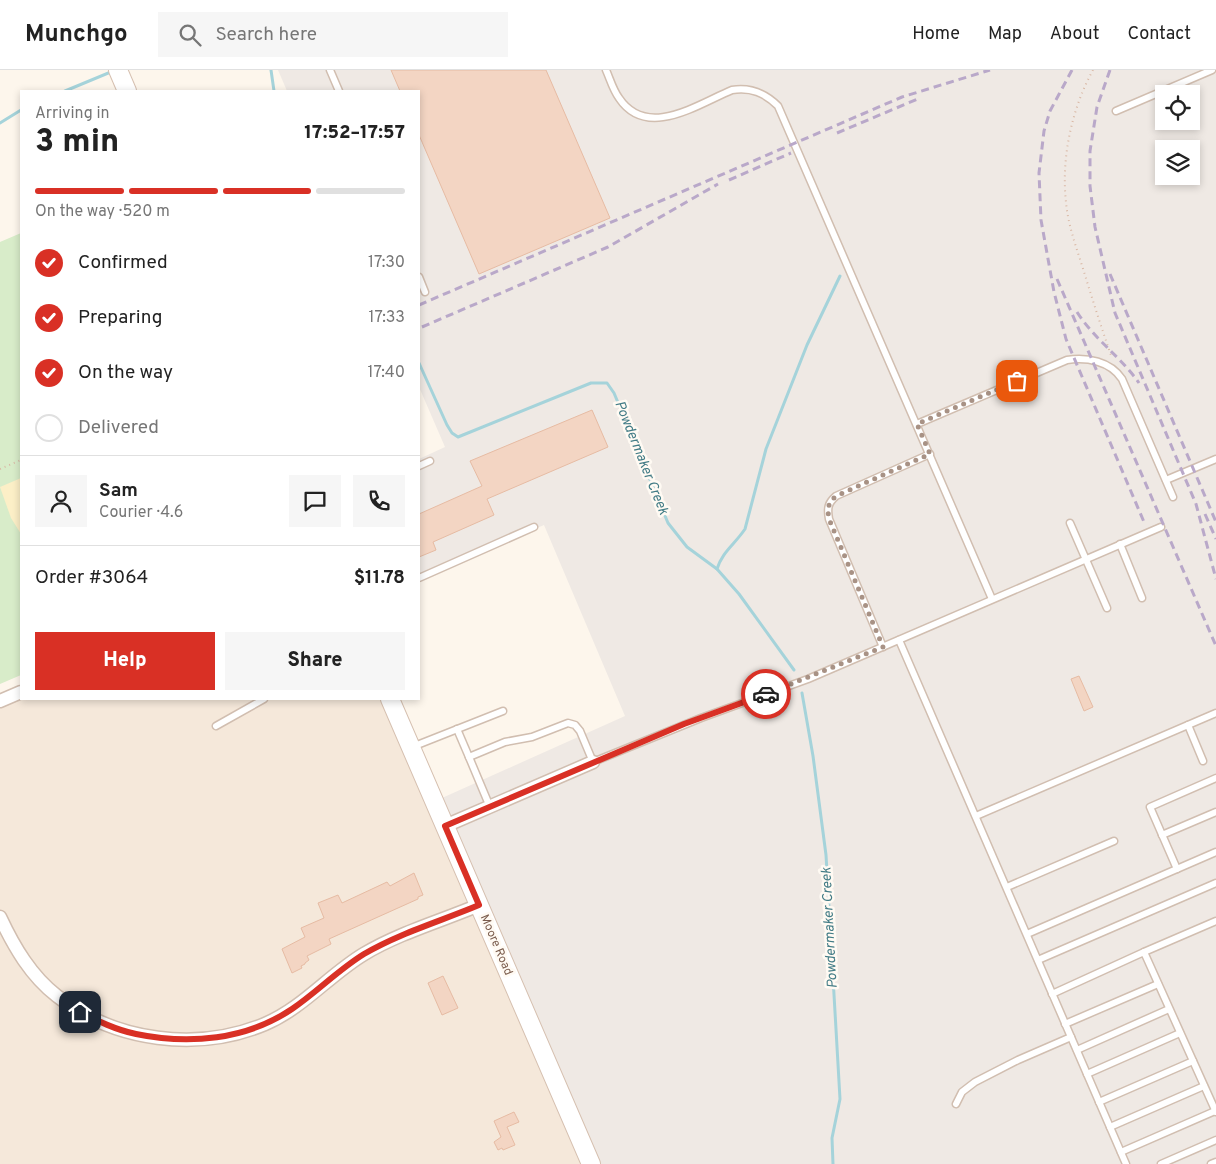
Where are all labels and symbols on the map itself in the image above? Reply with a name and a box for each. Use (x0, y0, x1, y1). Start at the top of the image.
pin (996, 360, 1038, 402)
water label: Powdermaker Creek (610, 399, 672, 518)
courier (741, 669, 791, 719)
water label: Powdermaker Creek (818, 866, 842, 989)
street label: Moore Road (476, 912, 516, 978)
pin (59, 991, 101, 1033)

